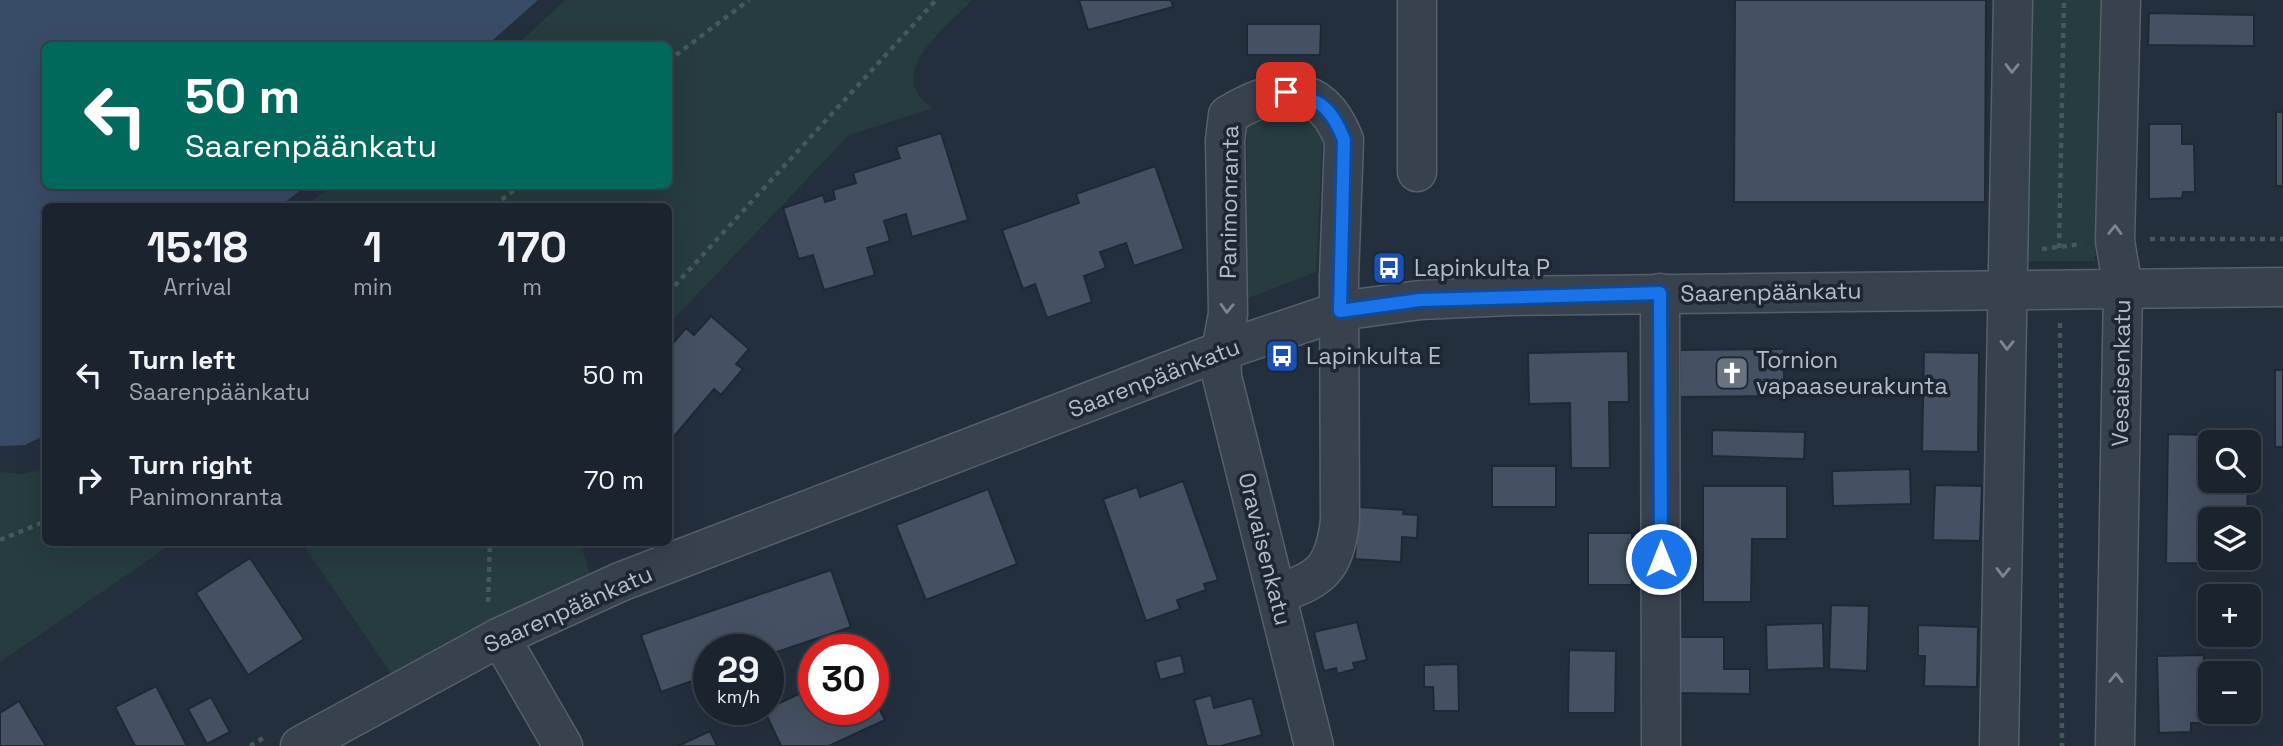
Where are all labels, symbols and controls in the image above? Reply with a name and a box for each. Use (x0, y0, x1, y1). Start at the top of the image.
pin (1256, 62, 1316, 122)
one-way arrow (2004, 63, 2020, 74)
text: 50 m (185, 65, 300, 127)
icon: left (70, 70, 161, 161)
icon: arrive (1267, 73, 1305, 111)
street label: Panimonranta (1213, 125, 1245, 279)
text: Saarenpäänkatu (185, 126, 437, 166)
text: 15:18 (147, 221, 248, 274)
text: 1 (363, 221, 382, 274)
text: 170 (498, 221, 567, 274)
one-way arrow (2107, 225, 2123, 235)
bus stop icon: Lapinkulta P (1370, 249, 1408, 287)
place label: Lapinkulta P (1414, 253, 1550, 283)
text: Arrival (163, 272, 232, 302)
text: min (353, 272, 393, 302)
text: m (522, 272, 542, 302)
street label: Saarenpäänkatu (1680, 275, 1862, 309)
street label: Vesaisenkatu (2105, 299, 2137, 447)
one-way arrow (1220, 303, 1235, 314)
street label: Saarenpäänkatu (1064, 332, 1244, 424)
bus stop icon: Lapinkulta E (1263, 337, 1301, 375)
one-way arrow (2000, 339, 2015, 350)
place label: Lapinkulta E (1306, 341, 1441, 371)
text: Turn left (129, 343, 236, 377)
place label: Tornion vapaaseurakunta (1756, 345, 1948, 401)
church icon: Tornion vapaaseurakunta (1713, 354, 1751, 392)
icon: left (70, 356, 108, 394)
text: 50 m (583, 358, 644, 392)
text: Saarenpäänkatu (129, 377, 310, 407)
map controls (2198, 430, 2261, 724)
button: search (2198, 430, 2261, 493)
text: Turn right (129, 448, 253, 482)
icon: right (70, 461, 108, 499)
text: 70 m (584, 463, 644, 497)
street label: Oravaisenkatu (1232, 470, 1298, 628)
text: Panimonranta (129, 482, 283, 512)
button: layers (2198, 507, 2261, 570)
position arrow (1624, 522, 1698, 596)
street label: Saarenpäänkatu (479, 558, 657, 660)
one-way arrow (1995, 567, 2010, 578)
button: + (2198, 584, 2261, 647)
speed limit sign: 30 (798, 634, 889, 725)
text: 29 (717, 648, 760, 692)
button: − (2198, 661, 2261, 724)
one-way arrow (2109, 672, 2124, 683)
text: km/h (717, 685, 760, 708)

